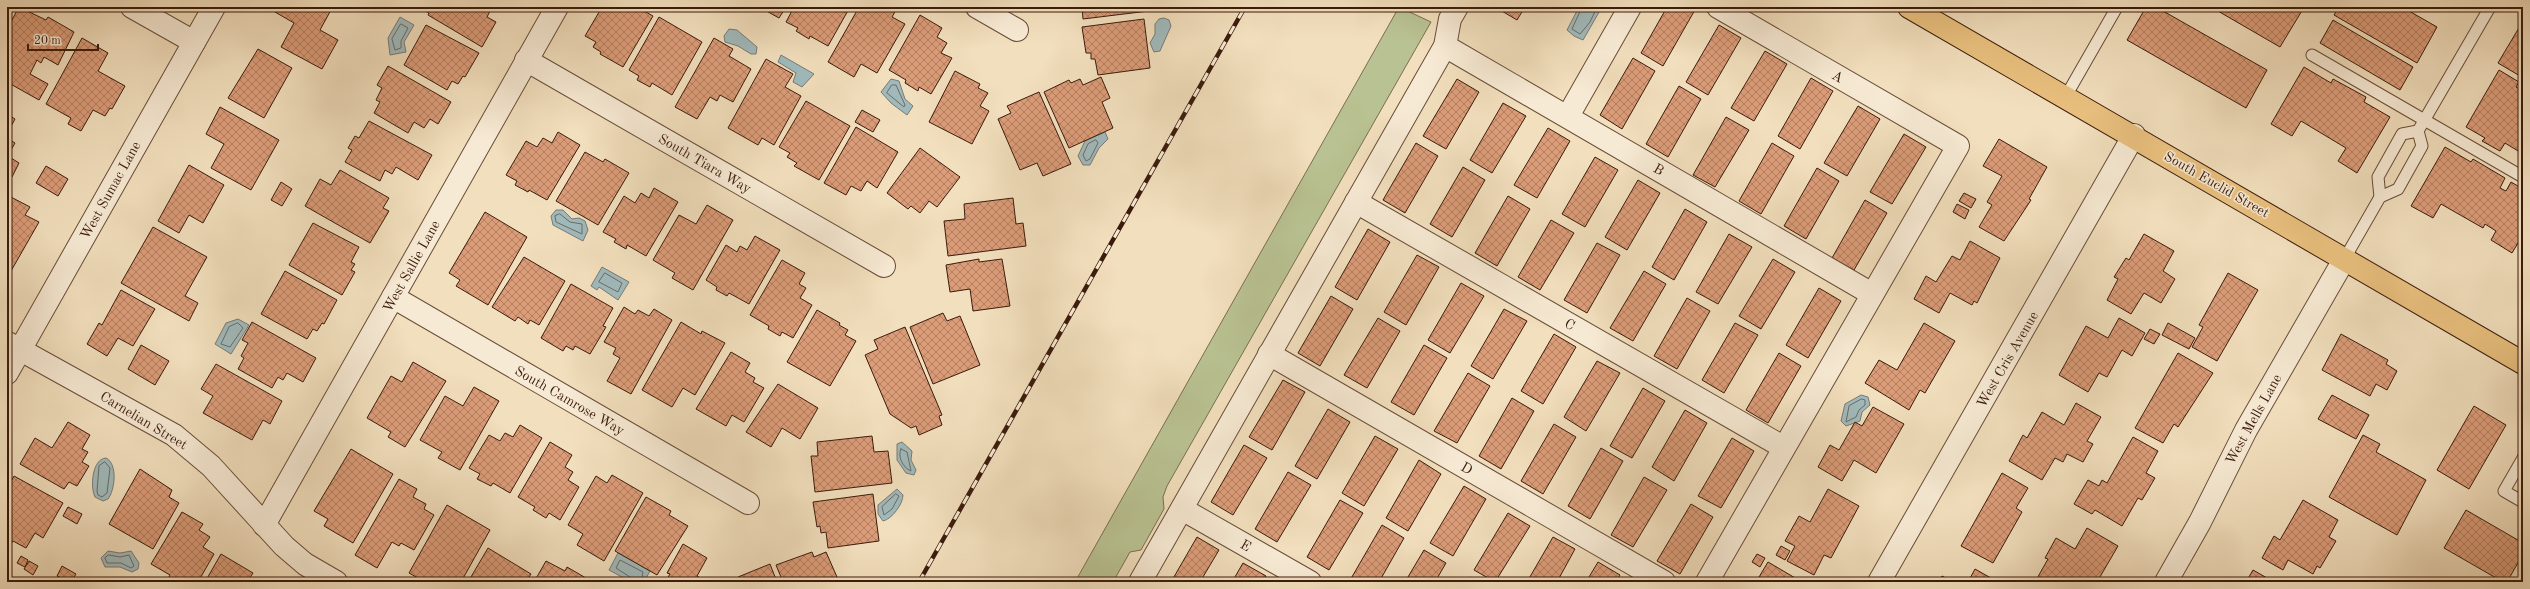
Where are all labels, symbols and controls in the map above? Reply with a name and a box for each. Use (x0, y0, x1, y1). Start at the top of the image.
scale bar (28, 26, 98, 52)
text: 20 m (34, 35, 61, 47)
street label: A (1829, 68, 1846, 86)
street label: South Tiara Way (656, 132, 754, 196)
street label: West Sumac Lane (78, 139, 144, 242)
street label: South Euclid Street (2162, 149, 2271, 221)
street label: B (1651, 161, 1666, 178)
street label: West Sallie Lane (381, 218, 443, 315)
street label: West Cris Avenue (1975, 309, 2041, 410)
street label: C (1562, 316, 1577, 333)
street label: South Camrose Way (512, 364, 627, 438)
street label: West Mells Lane (2223, 372, 2284, 467)
street label: Carnelian Street (97, 389, 190, 452)
street label: D (1458, 460, 1475, 478)
street label: E (1238, 537, 1253, 554)

